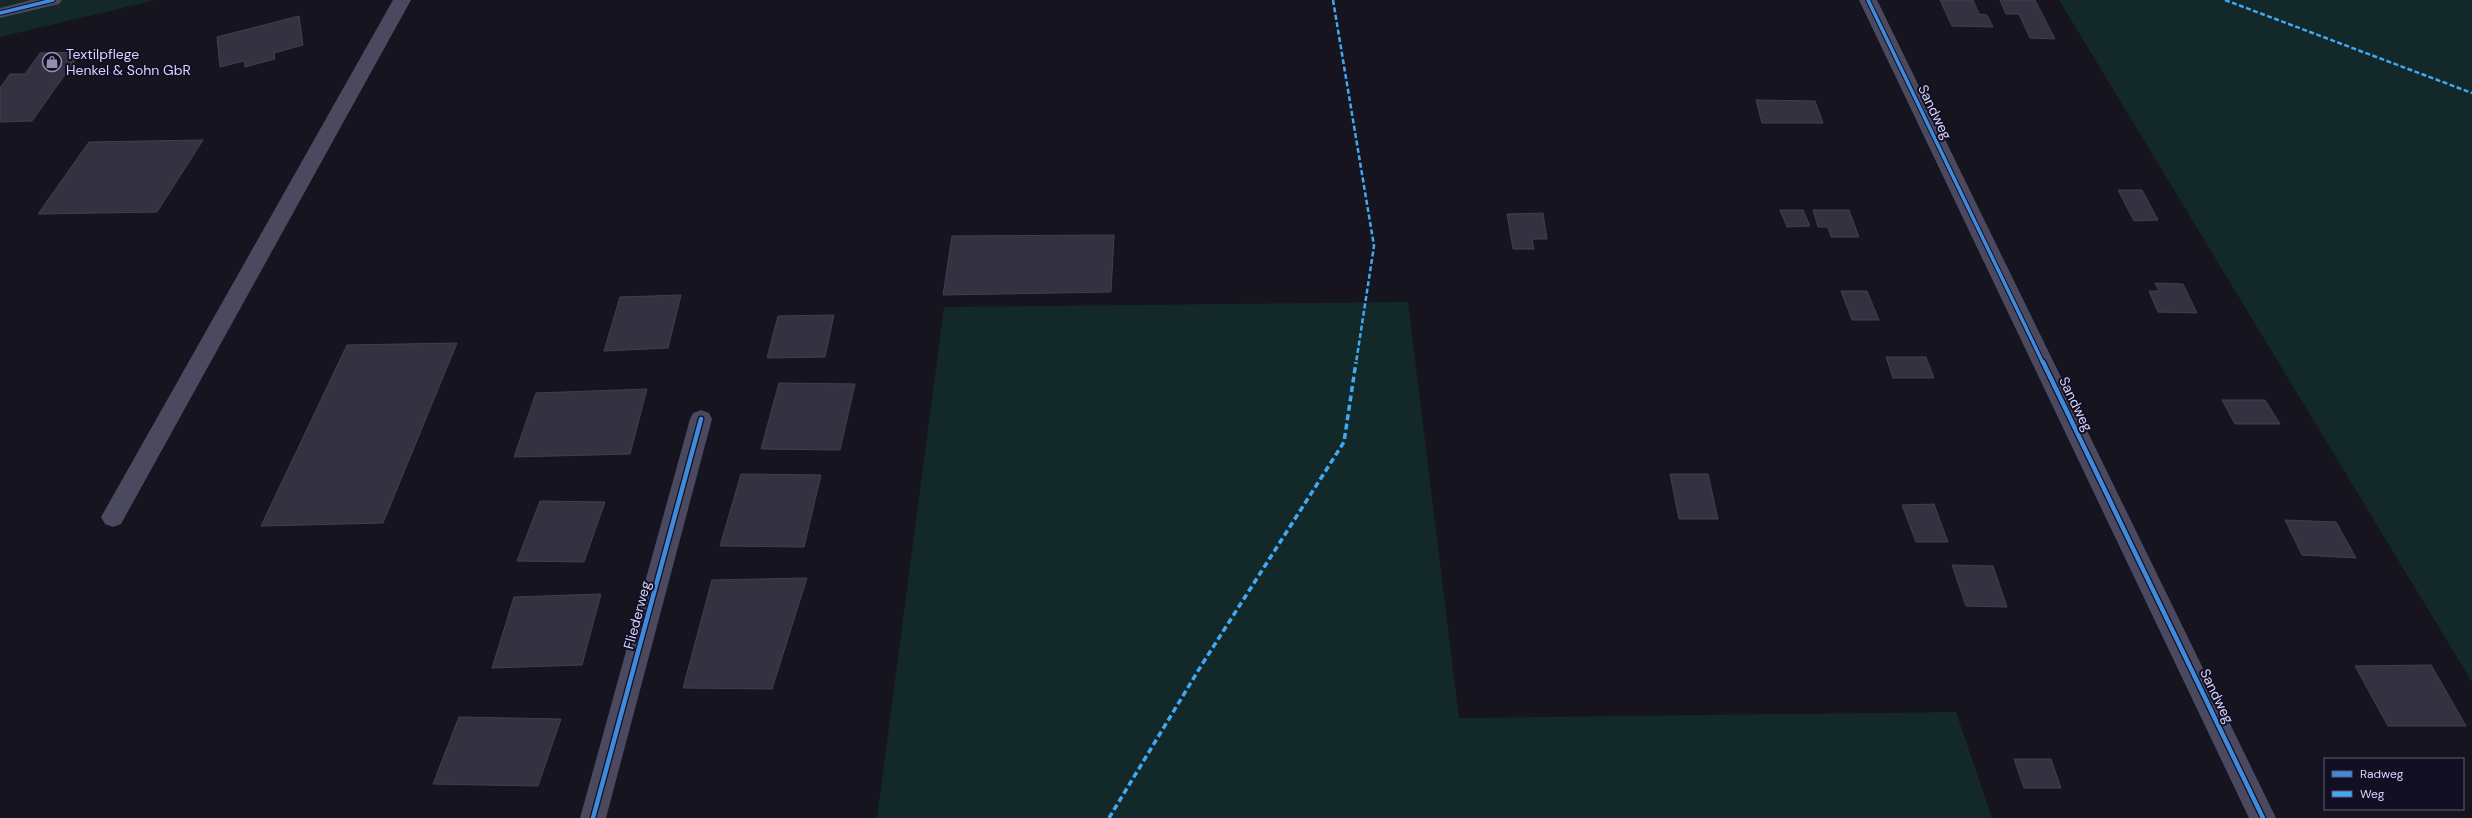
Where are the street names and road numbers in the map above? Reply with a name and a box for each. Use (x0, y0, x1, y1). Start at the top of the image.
street label: Sandweg (1914, 82, 1956, 142)
street label: Sandweg (2055, 374, 2097, 434)
street label: Fliederweg (619, 579, 655, 651)
street label: Sandweg (2196, 666, 2238, 726)

